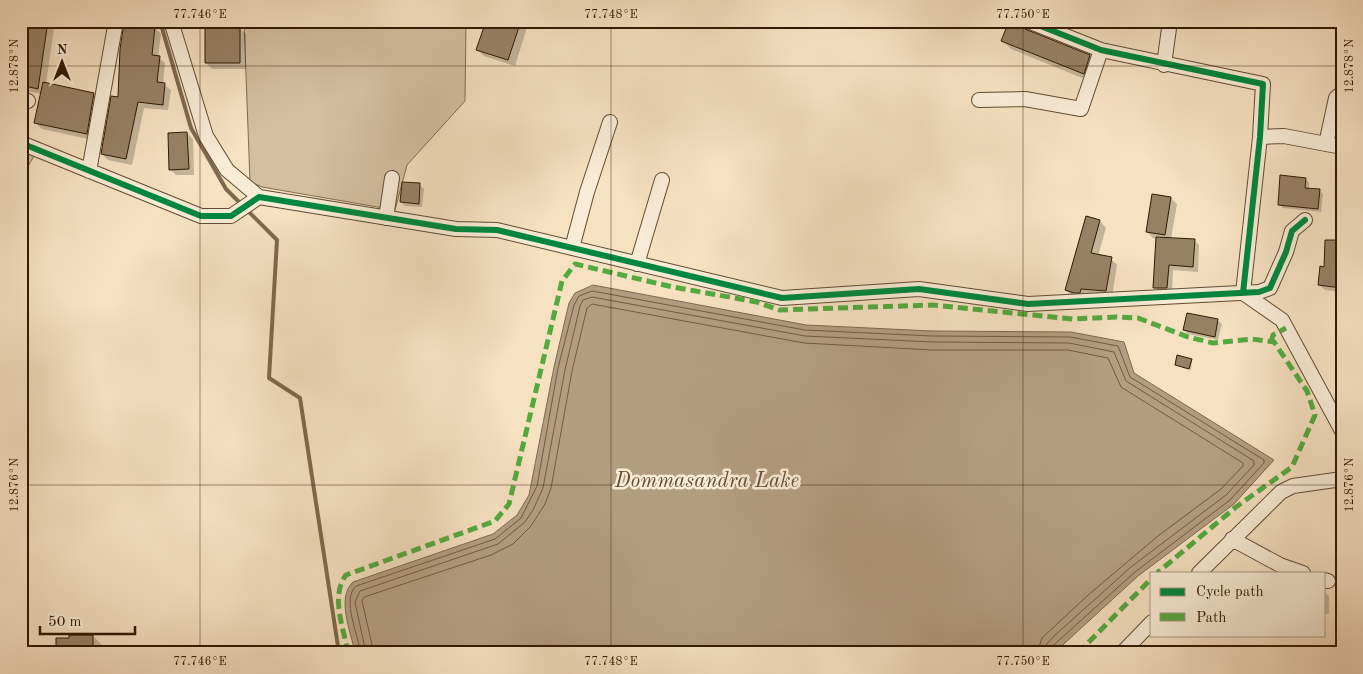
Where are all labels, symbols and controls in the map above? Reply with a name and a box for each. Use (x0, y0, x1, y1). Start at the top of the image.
text: 77.750°E (996, 8, 1050, 21)
text: 77.746°E (173, 9, 227, 21)
text: 77.748°E (584, 9, 638, 21)
north arrow (38, 38, 88, 88)
text: 12.878°N (9, 39, 21, 93)
text: 12.878°N (1344, 39, 1356, 93)
text: N (57, 43, 68, 57)
text: 12.876°N (9, 458, 21, 512)
text: 12.876°N (1344, 458, 1356, 512)
water label: Dommasandra Lake (614, 471, 799, 492)
legend (1150, 572, 1326, 636)
text: Cycle path (1196, 585, 1264, 600)
scale bar (40, 604, 135, 636)
text: Path (1196, 611, 1226, 626)
text: 50 m (48, 615, 82, 630)
text: 77.750°E (996, 655, 1050, 668)
text: 77.746°E (173, 656, 227, 668)
text: 77.748°E (584, 656, 638, 668)

